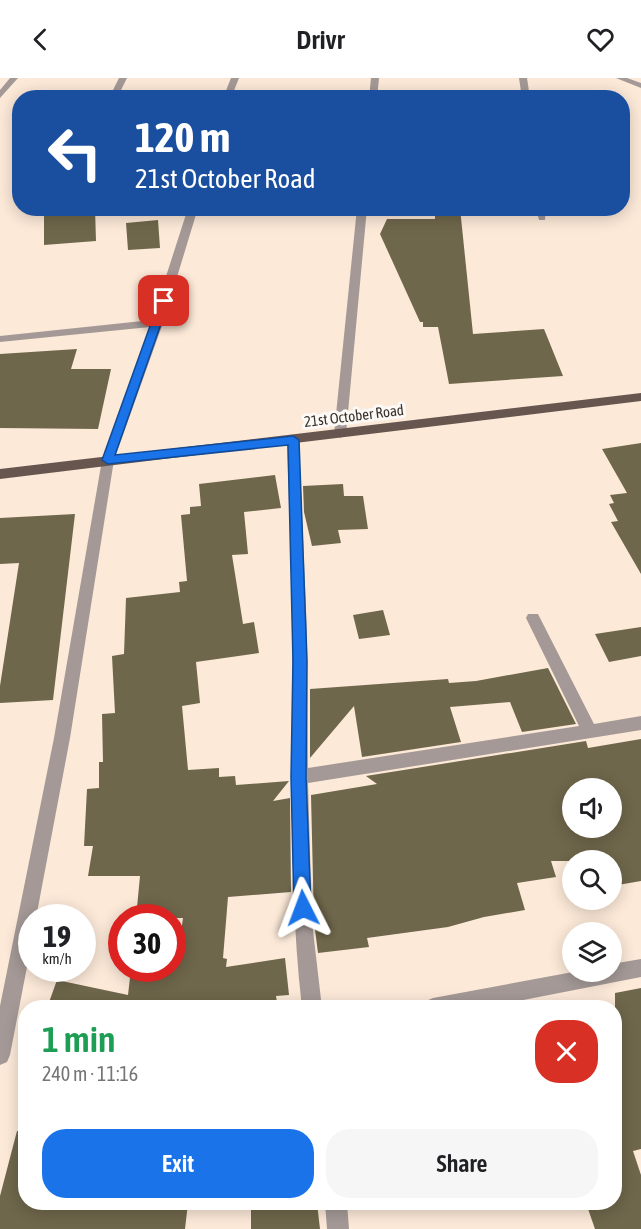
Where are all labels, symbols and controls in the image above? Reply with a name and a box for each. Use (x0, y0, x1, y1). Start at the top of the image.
icon: back (24, 23, 57, 56)
icon: heart (584, 23, 617, 56)
text: Drivr (296, 24, 345, 55)
text: 120 m (135, 113, 230, 161)
icon: left (36, 114, 114, 192)
text: 21st October Road (135, 163, 316, 194)
pin (138, 275, 189, 326)
icon: arrive (147, 284, 180, 317)
street label: 21st October Road (303, 401, 405, 430)
map controls (562, 778, 622, 982)
button: sound (562, 778, 622, 838)
button: search (562, 850, 622, 910)
position arrow (271, 876, 335, 940)
speed limit sign: 30 (108, 904, 186, 982)
text: 19 (43, 919, 71, 953)
button: layers (562, 922, 622, 982)
text: km/h (42, 950, 72, 967)
text: 1 min (42, 1018, 116, 1060)
button: close (535, 1020, 598, 1083)
text: 240 m · 11:16 (42, 1062, 138, 1085)
button: Exit (42, 1129, 314, 1198)
button: Share (326, 1129, 598, 1198)

